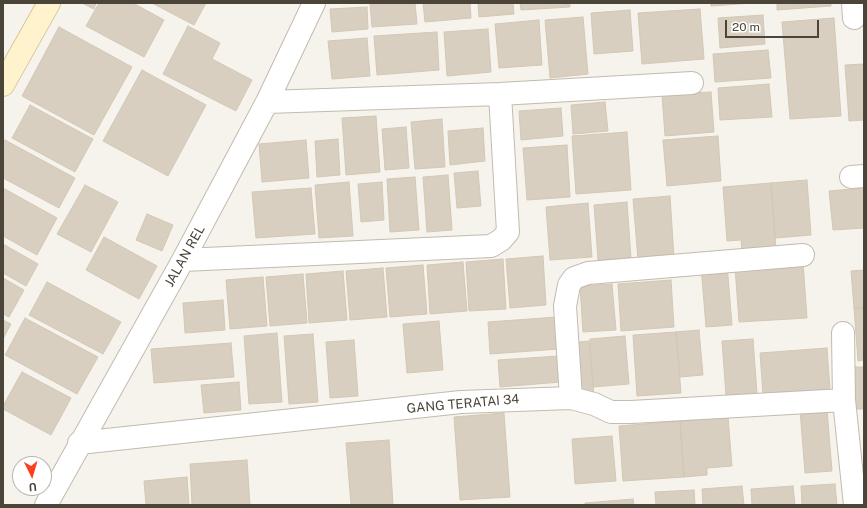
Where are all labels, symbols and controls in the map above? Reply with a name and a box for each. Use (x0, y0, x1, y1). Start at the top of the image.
scale bar (727, 12, 821, 38)
text: 20 m (732, 20, 760, 34)
street label: JALAN REL (162, 222, 208, 290)
street label: GANG TERATAI 34 (406, 391, 520, 417)
north arrow (12, 456, 52, 496)
text: U (28, 481, 37, 493)

